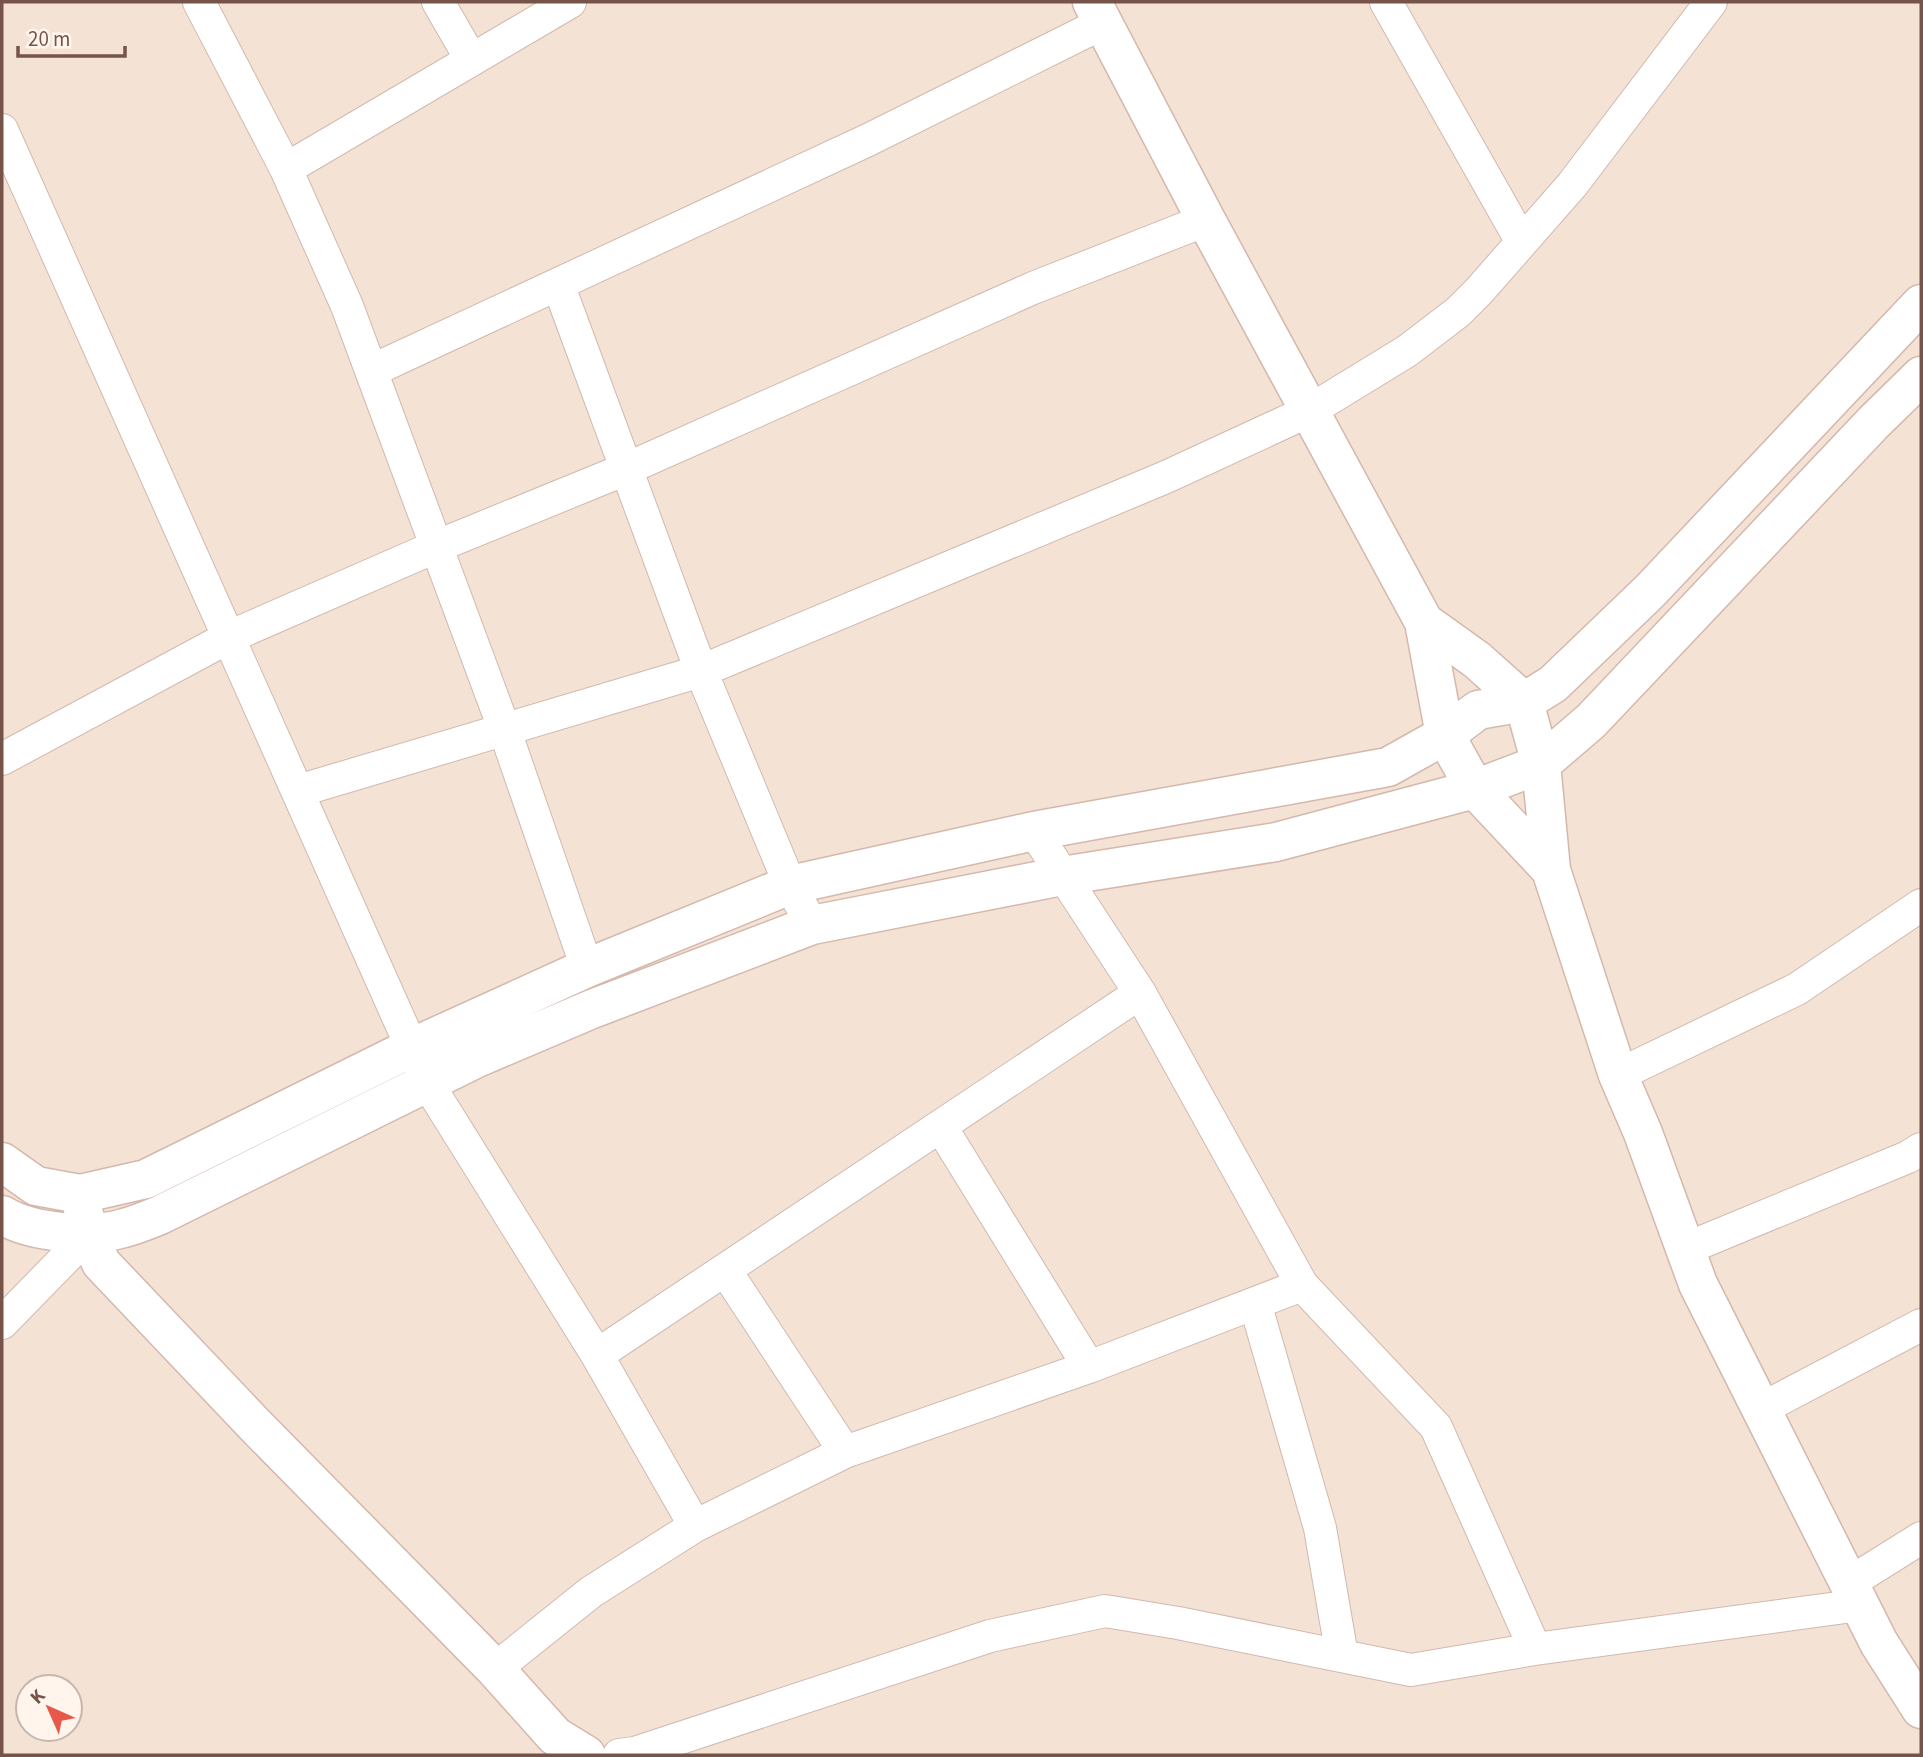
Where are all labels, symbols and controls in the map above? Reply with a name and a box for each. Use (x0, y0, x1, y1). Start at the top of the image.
scale bar (18, 14, 124, 58)
text: 20 m (28, 24, 70, 54)
north arrow (14, 1673, 84, 1743)
text: K (24, 1683, 52, 1711)

